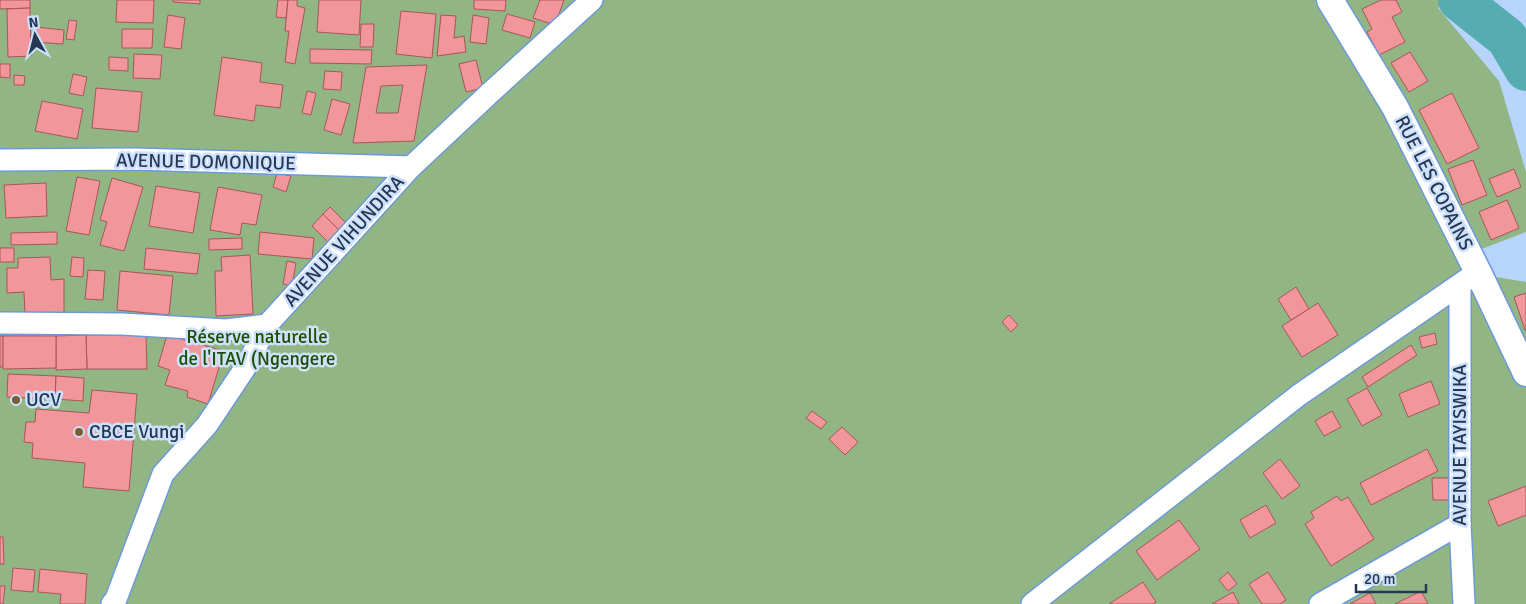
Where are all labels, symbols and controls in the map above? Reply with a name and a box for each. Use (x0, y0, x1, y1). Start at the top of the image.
north arrow (10, 10, 60, 60)
text: N (28, 14, 39, 32)
street label: RUE LES COPAINS (1390, 112, 1478, 254)
street label: AVENUE DOMONIQUE (116, 148, 296, 176)
street label: AVENUE VIHUNDIRA (279, 170, 410, 312)
park label: Réserve naturelle de l'ITAV (Ngengere (179, 325, 335, 371)
street label: AVENUE TAYISWIKA (1448, 364, 1472, 526)
place label: UCV (26, 388, 61, 412)
marker: UCV (10, 394, 22, 406)
place label: CBCE Vungi (89, 420, 184, 444)
marker: CBCE Vungi (73, 426, 85, 438)
scale bar (1356, 562, 1426, 594)
text: 20 m (1364, 570, 1395, 588)

